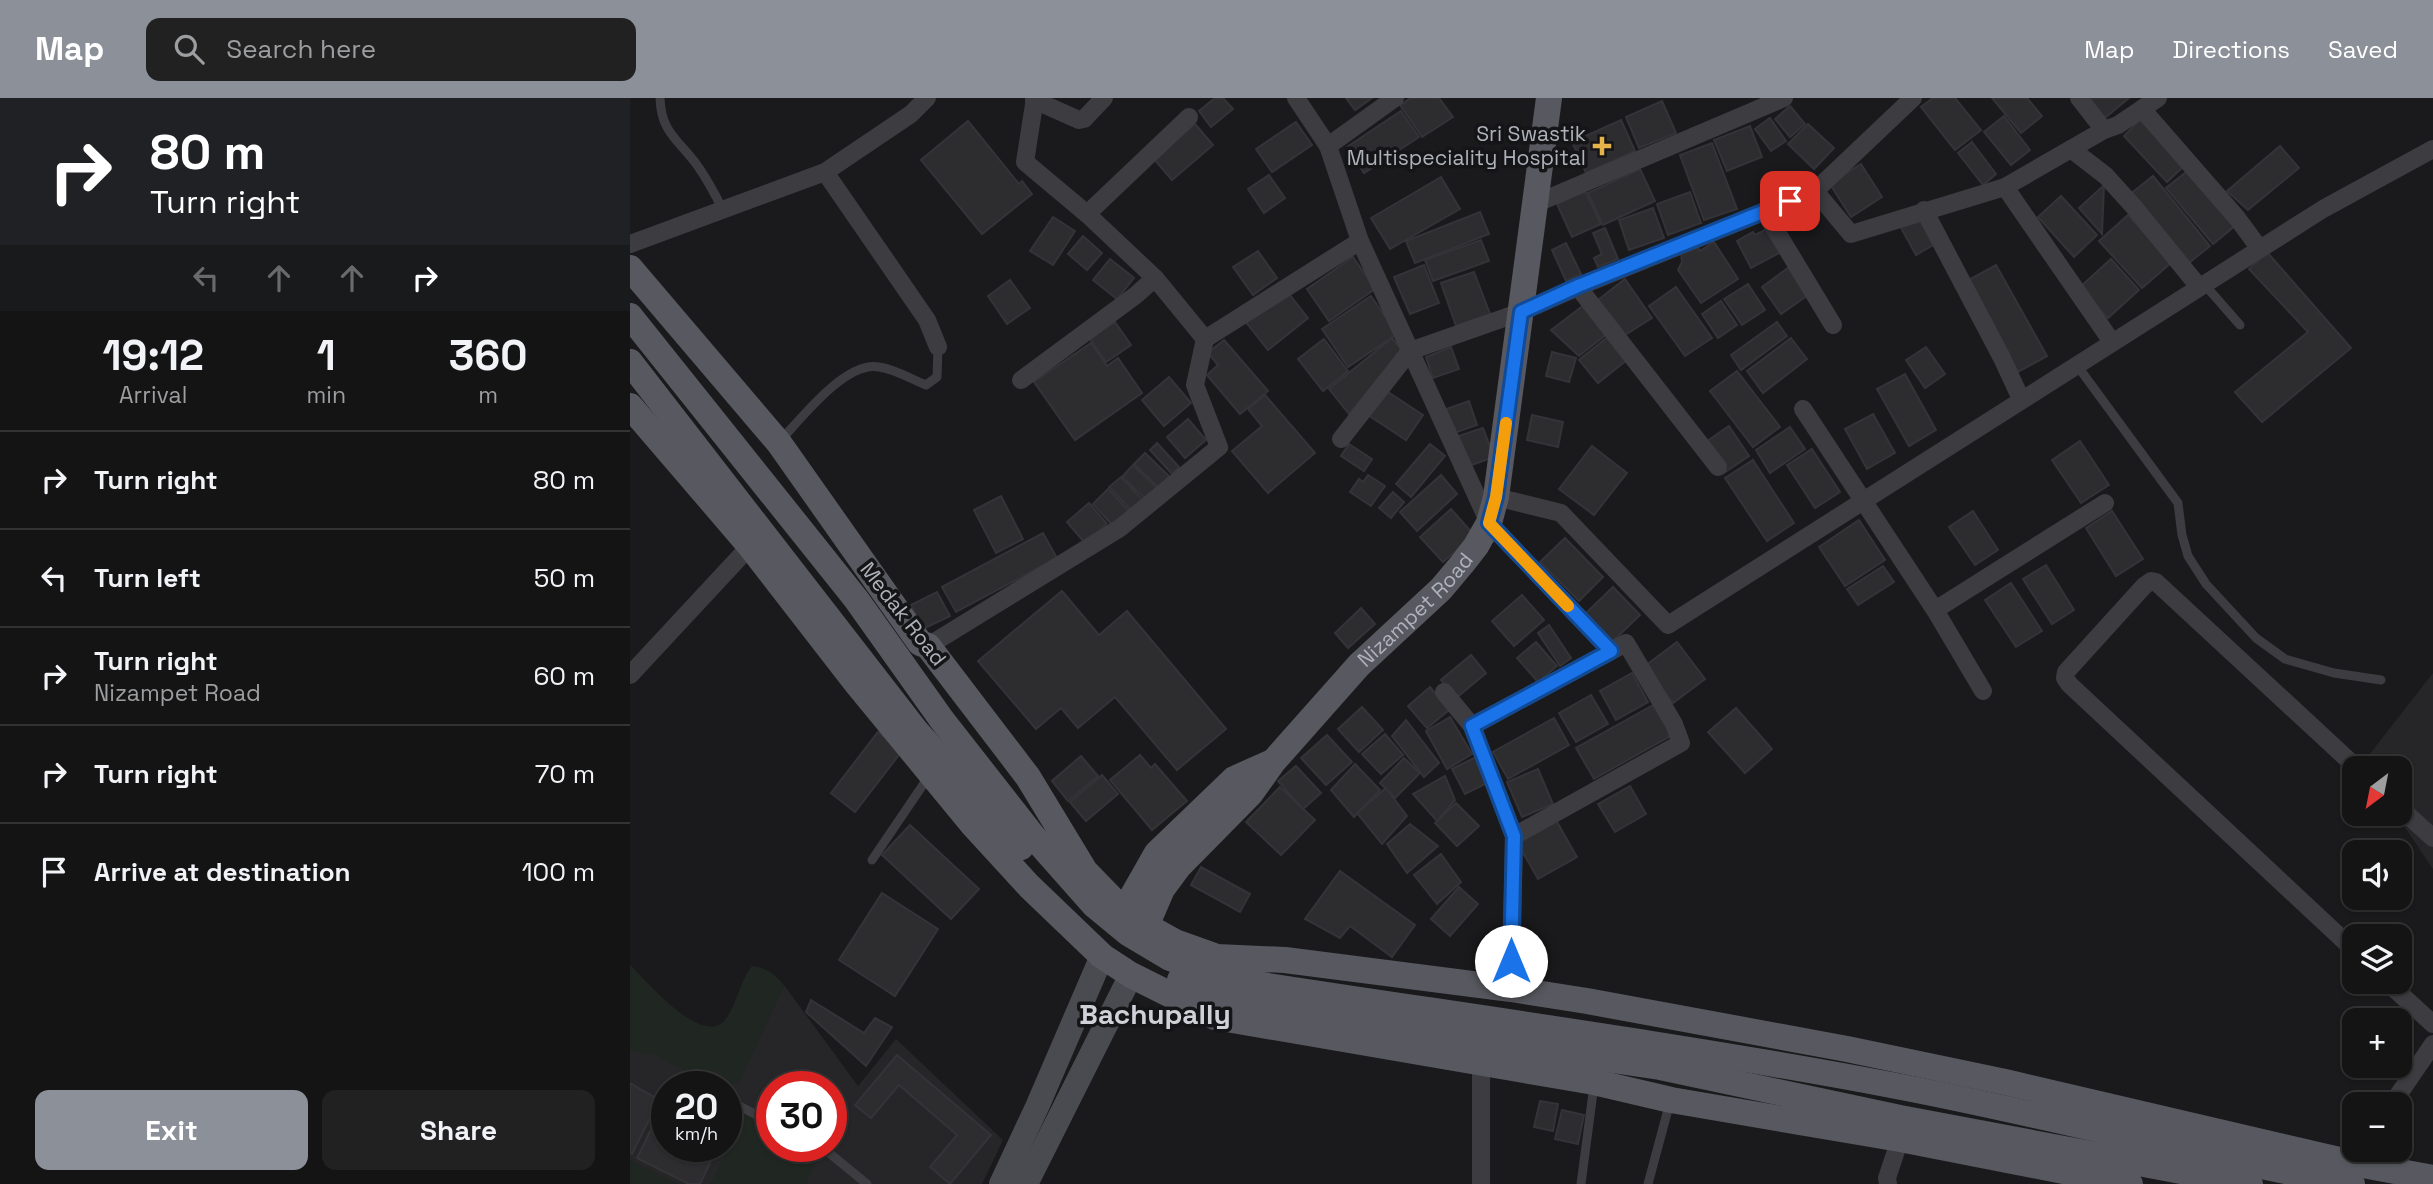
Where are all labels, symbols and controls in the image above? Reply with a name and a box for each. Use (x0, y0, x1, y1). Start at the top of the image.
search box (146, 18, 636, 81)
text: Map (35, 28, 104, 70)
icon: search (170, 30, 208, 68)
text: Search here (226, 32, 376, 66)
text: Map (2084, 34, 2134, 65)
text: Directions (2172, 34, 2290, 65)
text: Saved (2328, 34, 2398, 65)
place label: Sri Swastik Multispeciality Hospital (1347, 120, 1586, 171)
text: 80 m (150, 121, 265, 183)
icon: right (35, 126, 126, 217)
marker: Sri Swastik Multispeciality Hospital (1592, 136, 1612, 156)
pin (1760, 171, 1820, 231)
text: Turn right (150, 182, 300, 222)
icon: arrive (1771, 182, 1809, 220)
icon: left (187, 259, 225, 297)
icon: ahead (260, 259, 298, 297)
icon: ahead (333, 259, 371, 297)
icon: right (406, 259, 444, 297)
text: 19:12 (103, 329, 204, 382)
text: 1 (317, 329, 336, 382)
text: 360 (449, 329, 527, 382)
text: Arrival (119, 380, 187, 410)
text: min (307, 380, 346, 410)
text: m (478, 380, 498, 410)
icon: right (35, 461, 73, 499)
text: Turn right (94, 463, 218, 497)
text: 80 m (533, 463, 595, 497)
street label: Nizampet Road (1351, 547, 1479, 673)
street label: Medak Road (854, 556, 952, 671)
icon: left (35, 559, 73, 597)
text: Turn left (94, 561, 201, 595)
text: 50 m (534, 561, 595, 595)
text: Turn right (94, 644, 218, 678)
icon: right (35, 657, 73, 695)
text: 60 m (533, 659, 595, 693)
text: Nizampet Road (94, 678, 261, 708)
icon: right (35, 755, 73, 793)
north arrow (2342, 756, 2412, 826)
map controls (2342, 756, 2412, 1162)
text: Turn right (94, 757, 218, 791)
text: 70 m (535, 757, 595, 791)
button: sound (2342, 840, 2412, 910)
icon: arrive (35, 853, 73, 891)
text: Arrive at destination (94, 855, 351, 889)
text: 100 m (522, 855, 595, 889)
position arrow (1474, 924, 1548, 998)
button: layers (2342, 924, 2412, 994)
district label: Bachupally (1079, 996, 1231, 1032)
button: + (2342, 1008, 2412, 1078)
speed limit sign: 30 (756, 1071, 847, 1162)
text: 20 (675, 1085, 718, 1129)
button: Exit (35, 1090, 308, 1170)
button: Share (322, 1090, 595, 1170)
button: − (2342, 1092, 2412, 1162)
text: km/h (675, 1122, 718, 1145)

